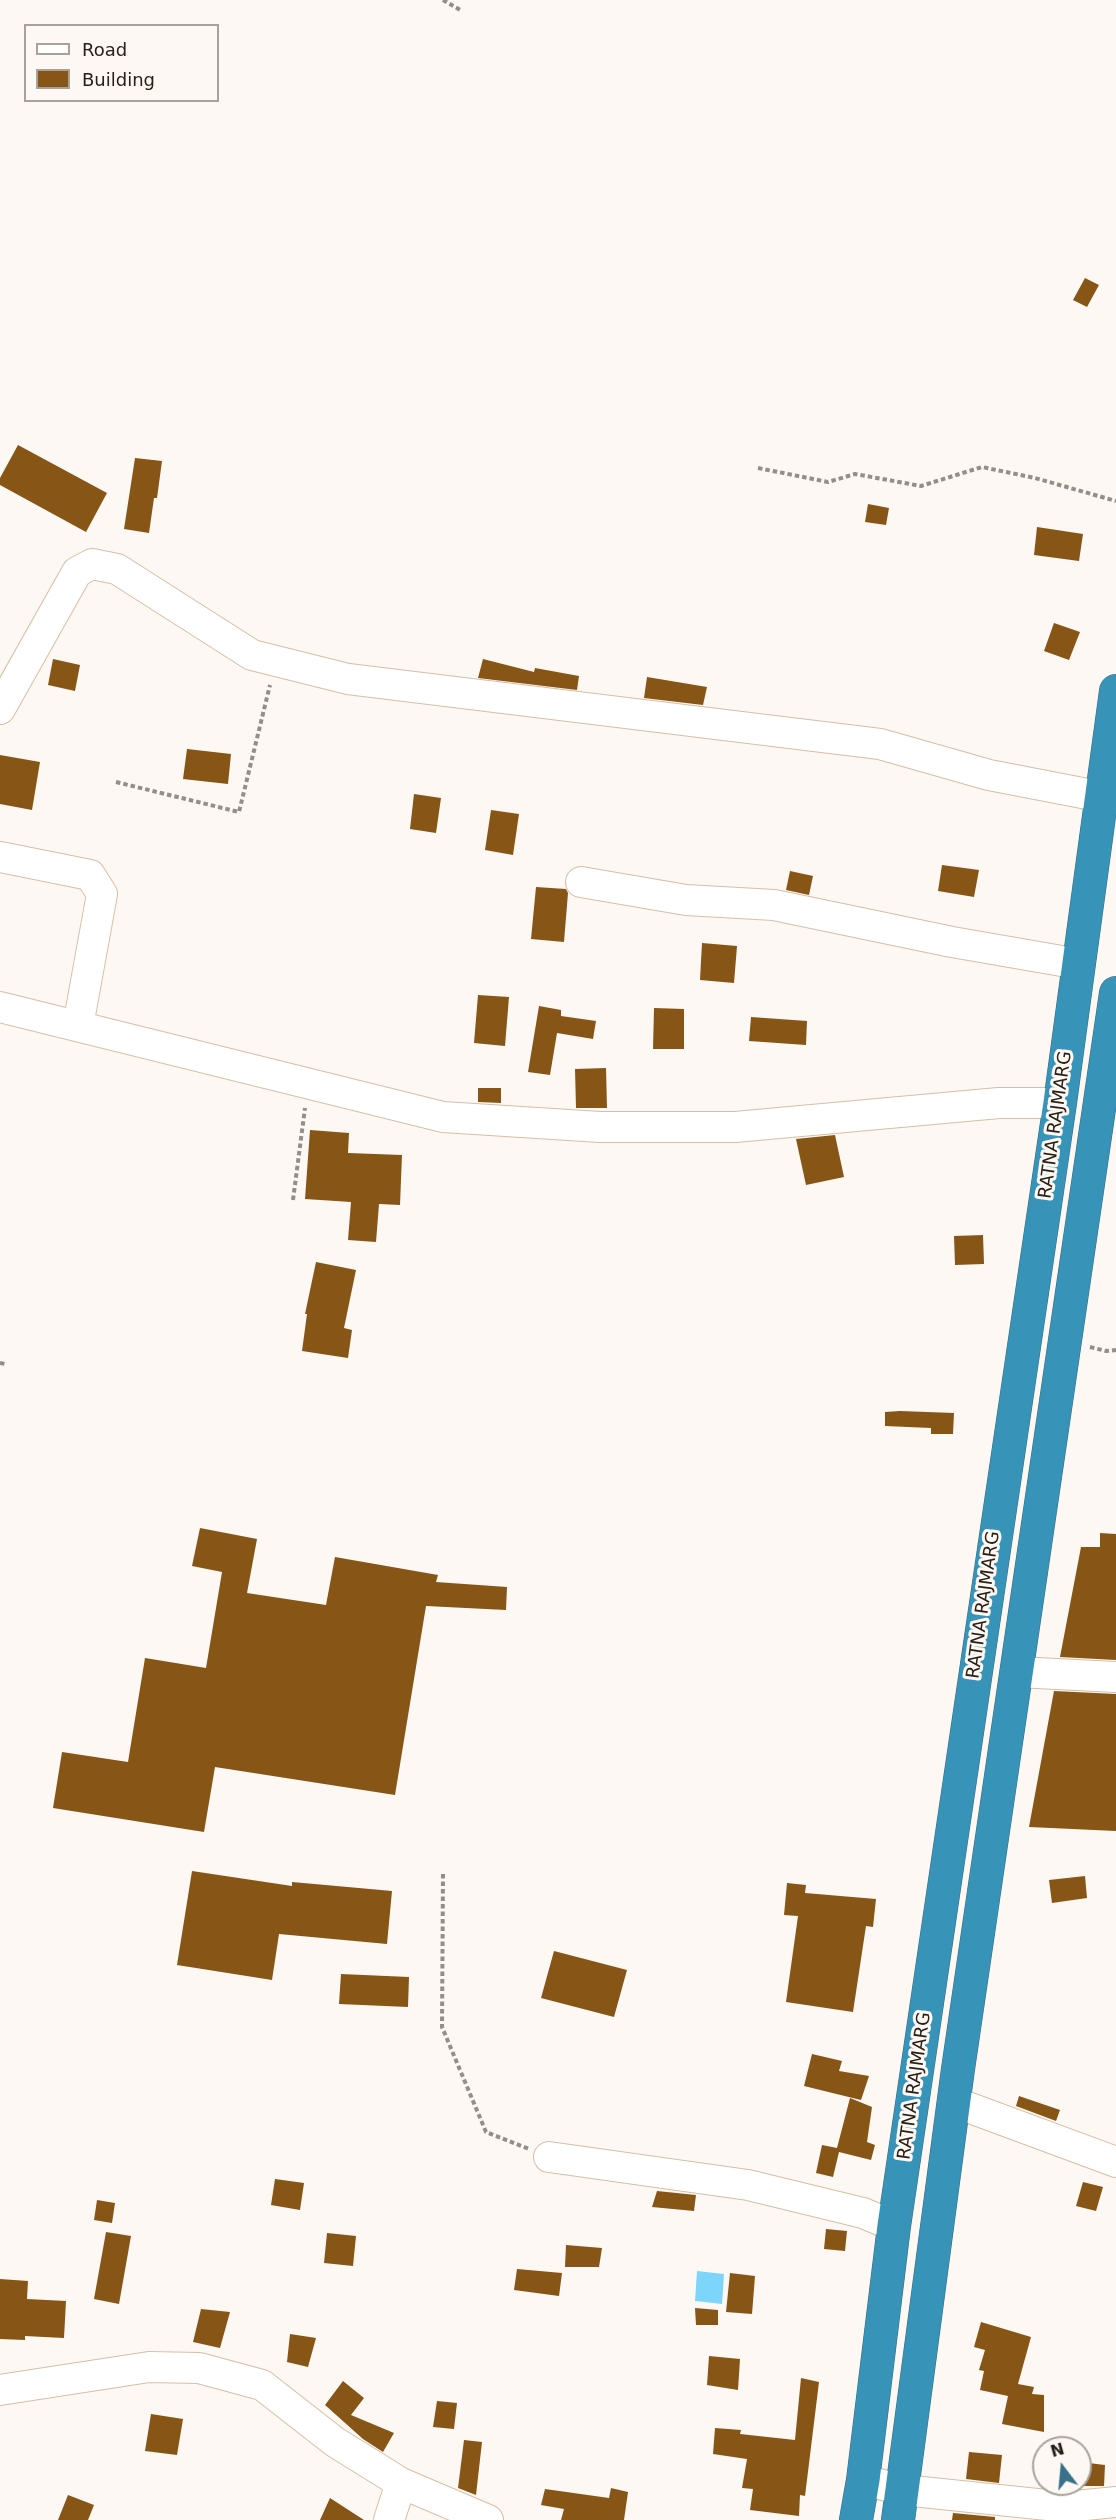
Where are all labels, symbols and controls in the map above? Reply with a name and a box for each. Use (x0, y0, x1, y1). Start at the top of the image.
legend (24, 24, 219, 102)
text: Road (82, 39, 127, 60)
text: Building (82, 69, 155, 90)
street label: RATNA RAJMARG (1035, 1050, 1077, 1200)
street label: RATNA RAJMARG (963, 1530, 1005, 1680)
street label: RATNA RAJMARG (894, 2011, 936, 2161)
north arrow (1032, 2436, 1092, 2496)
text: N (1048, 2439, 1066, 2461)

